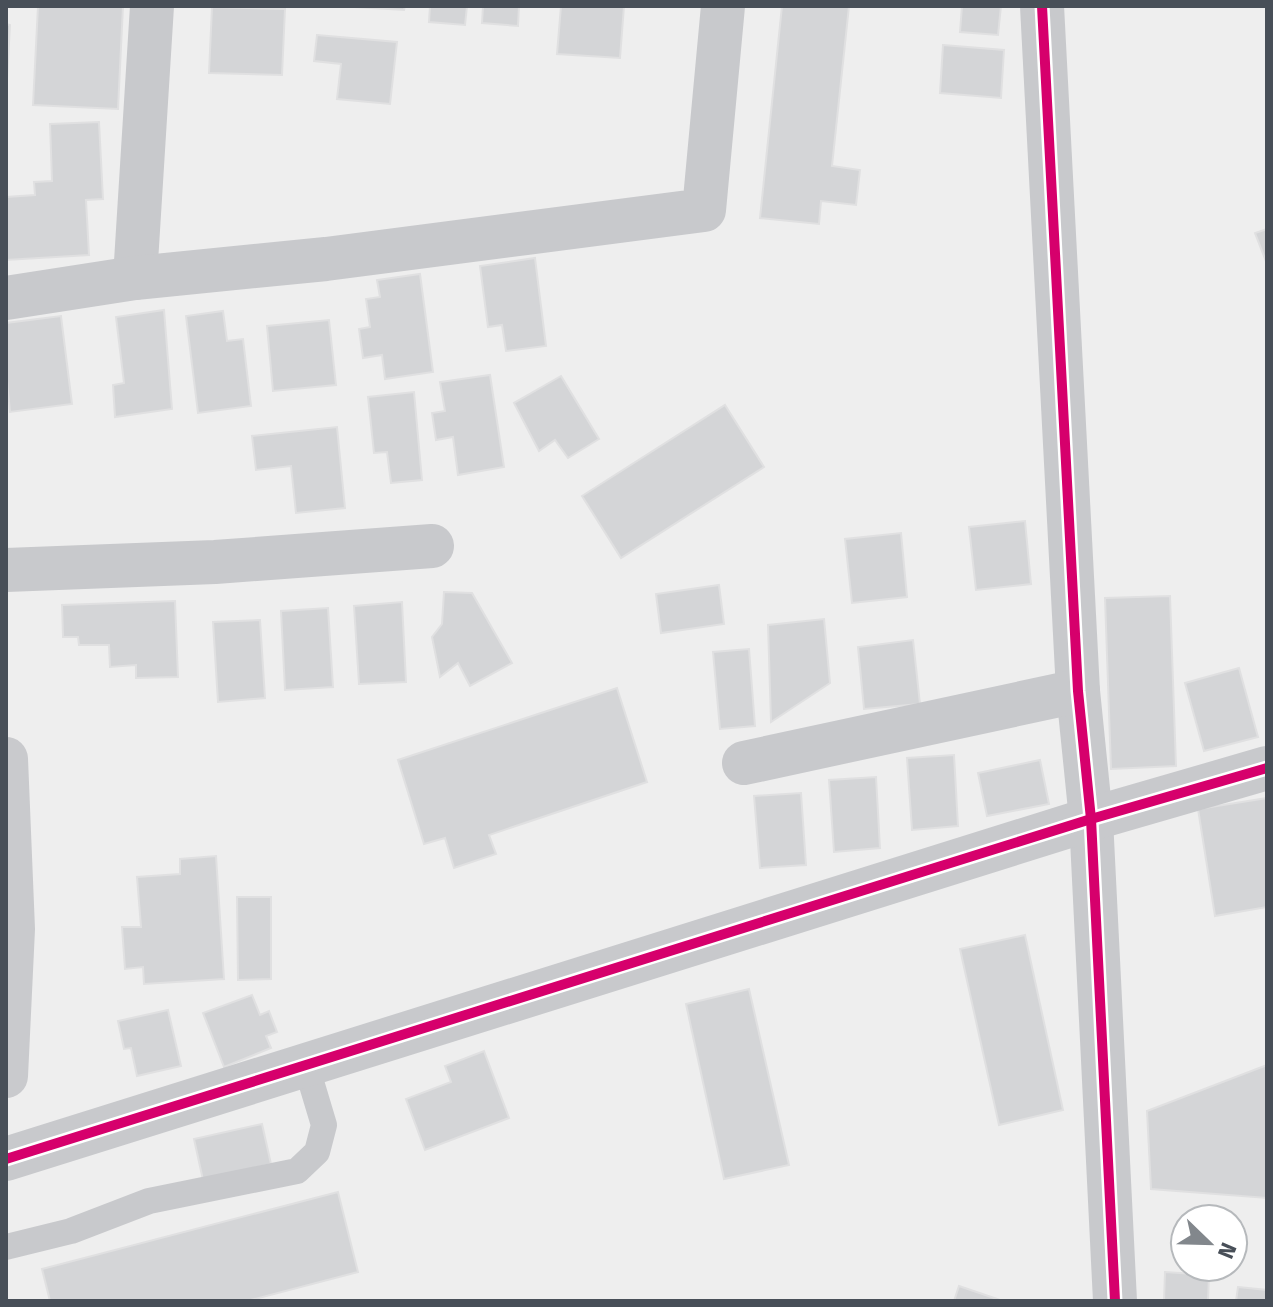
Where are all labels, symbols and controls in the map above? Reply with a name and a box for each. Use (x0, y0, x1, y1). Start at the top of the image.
north arrow (1169, 1203, 1249, 1283)
text: N (1212, 1239, 1242, 1263)

